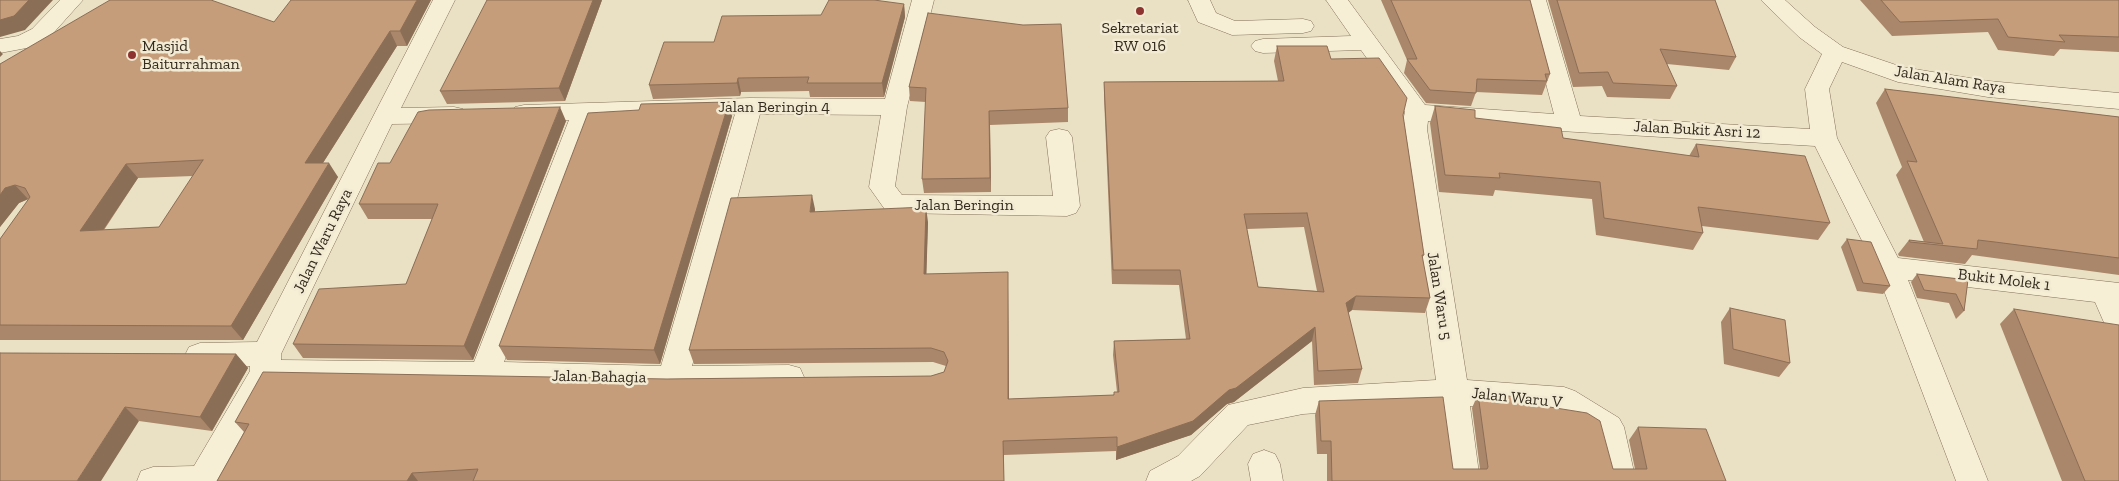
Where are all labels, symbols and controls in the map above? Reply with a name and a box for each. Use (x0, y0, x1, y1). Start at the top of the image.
marker: Sekretariat RW 016 (1134, 5, 1146, 17)
place label: Sekretariat RW 016 (1101, 18, 1179, 56)
place label: Masjid Baiturrahman (142, 36, 240, 74)
marker: Masjid Baiturrahman (126, 49, 138, 61)
street label: Jalan Alam Raya (1893, 62, 2007, 98)
street label: Jalan Beringin 4 (718, 97, 830, 117)
street label: Jalan Bukit Asri 12 (1633, 117, 1761, 143)
street label: Jalan Waru Raya (289, 186, 357, 296)
street label: Jalan Beringin (914, 195, 1014, 215)
street label: Jalan Waru 5 (1423, 251, 1455, 341)
street label: Bukit Molek 1 (1957, 265, 2051, 295)
street label: Jalan Bahagia (552, 367, 646, 387)
street label: Jalan Waru V (1471, 384, 1563, 412)

